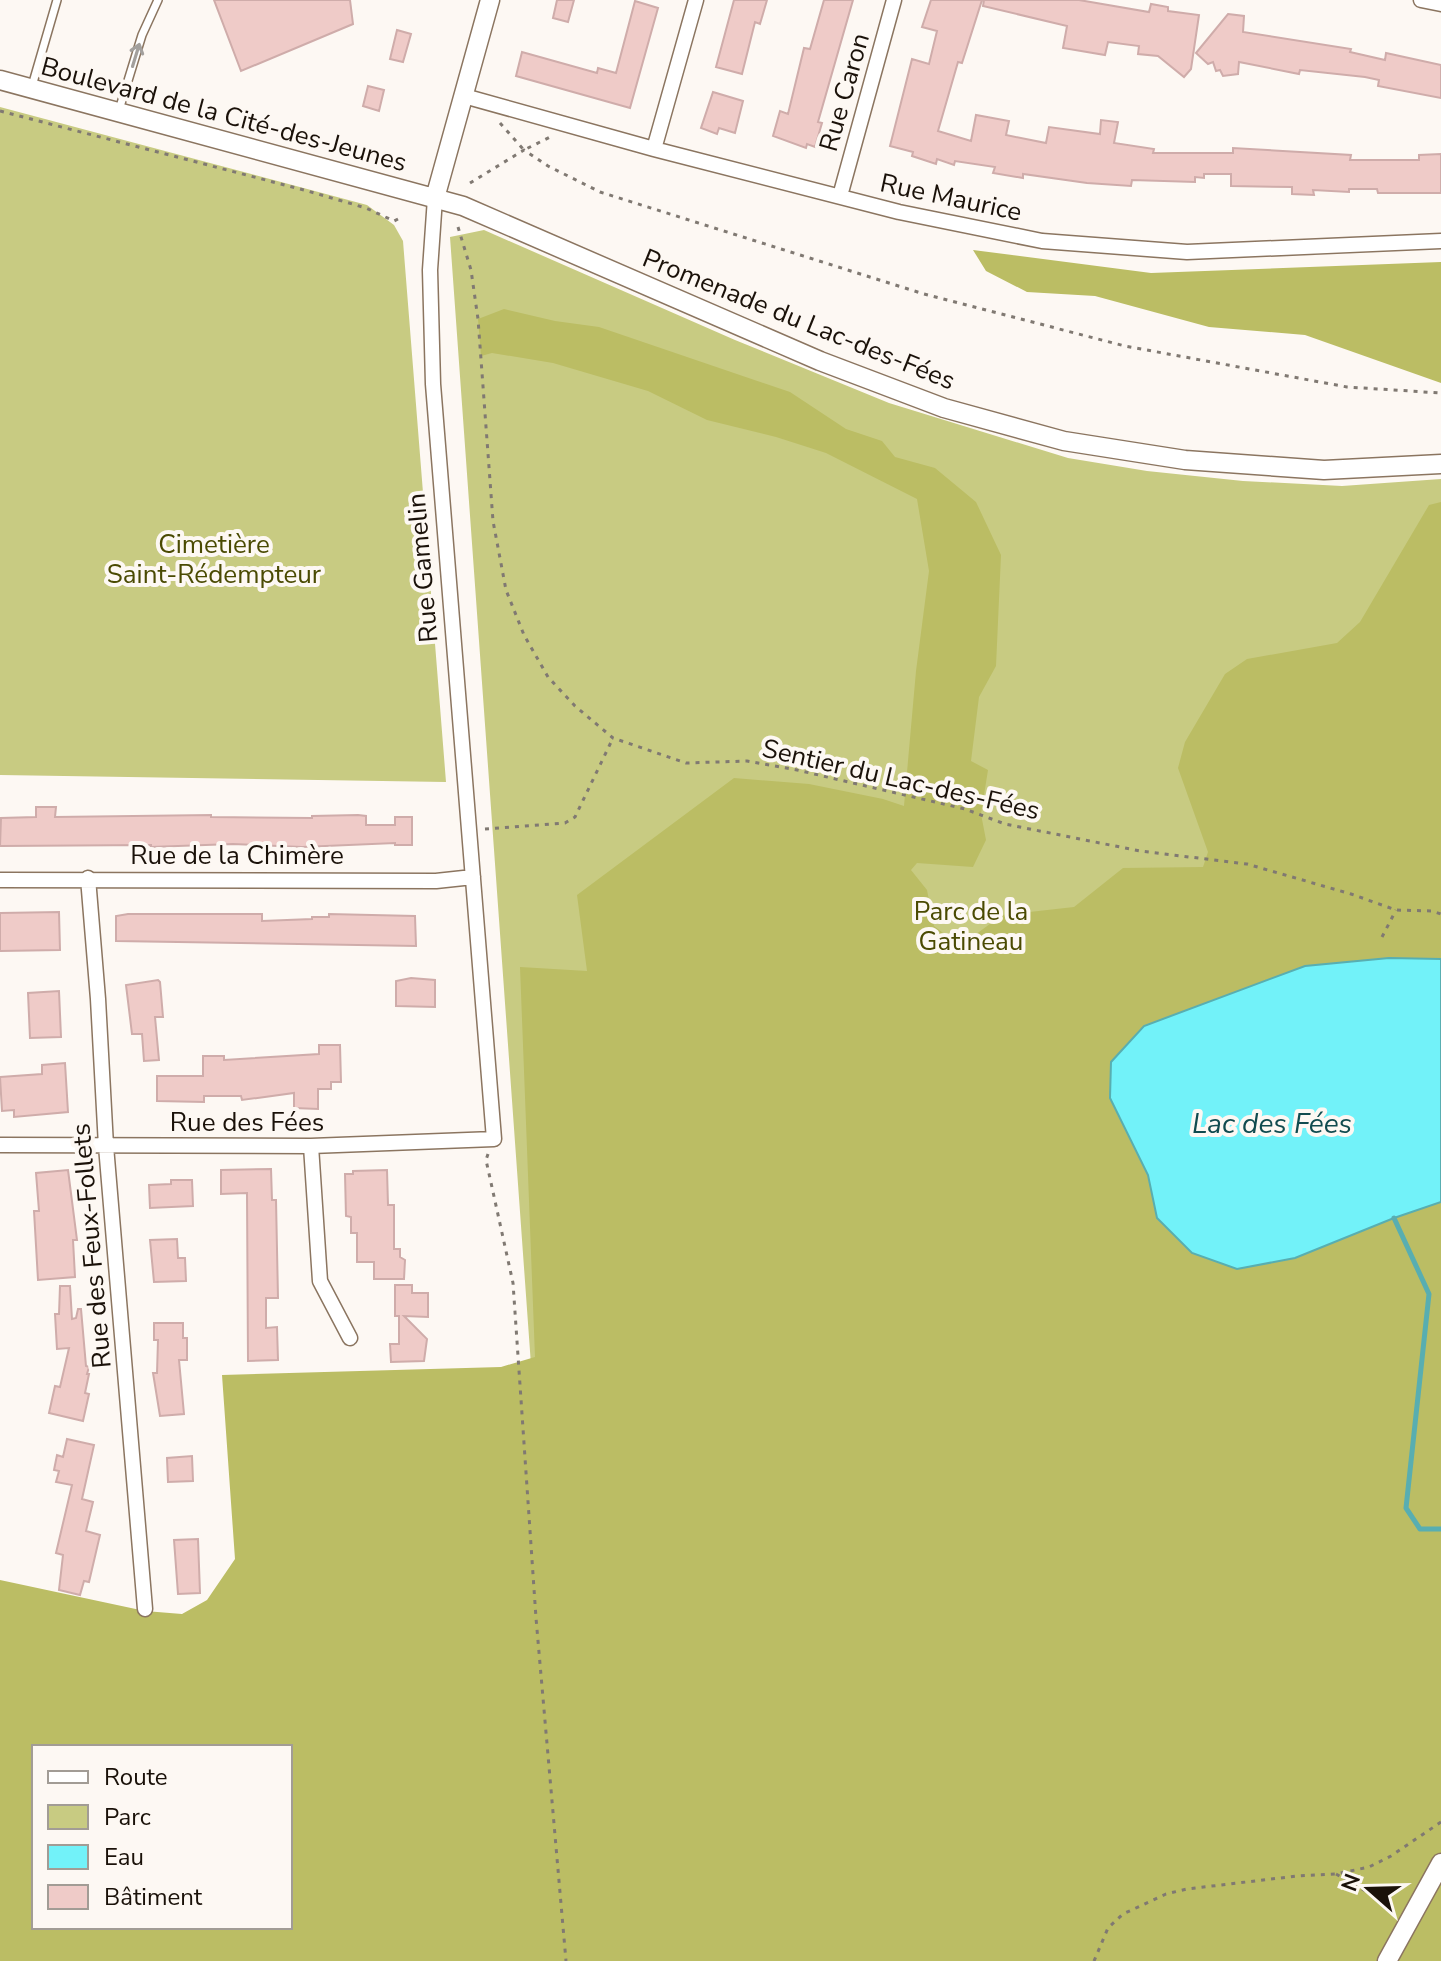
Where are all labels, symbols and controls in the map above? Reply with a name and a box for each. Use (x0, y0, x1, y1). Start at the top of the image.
street label: Rue Caron (811, 29, 878, 155)
one-way arrow (129, 43, 144, 69)
street label: Boulevard de la Cité-des-Jeunes (37, 49, 411, 180)
street label: Rue Maurice (877, 165, 1025, 230)
street label: Promenade du Lac-des-Fées (637, 241, 960, 398)
street label: Rue Gamelin (399, 492, 446, 644)
park label: Cimetière Saint-Rédempteur (107, 527, 322, 592)
street label: Sentier du Lac-des-Fées (759, 731, 1043, 828)
street label: Rue de la Chimère (130, 838, 344, 873)
park label: Parc de la Gatineau (914, 894, 1028, 959)
street label: Rue des Fées (170, 1105, 324, 1140)
water label: Lac des Fées (1192, 1105, 1352, 1143)
street label: Rue des Feux-Follets (63, 1122, 120, 1370)
legend (32, 1745, 292, 1929)
text: Route (104, 1761, 168, 1793)
text: Parc (104, 1801, 151, 1833)
text: Eau (104, 1841, 144, 1873)
north arrow (1329, 1849, 1409, 1929)
text: N (1334, 1870, 1368, 1895)
text: Bâtiment (104, 1881, 203, 1913)

